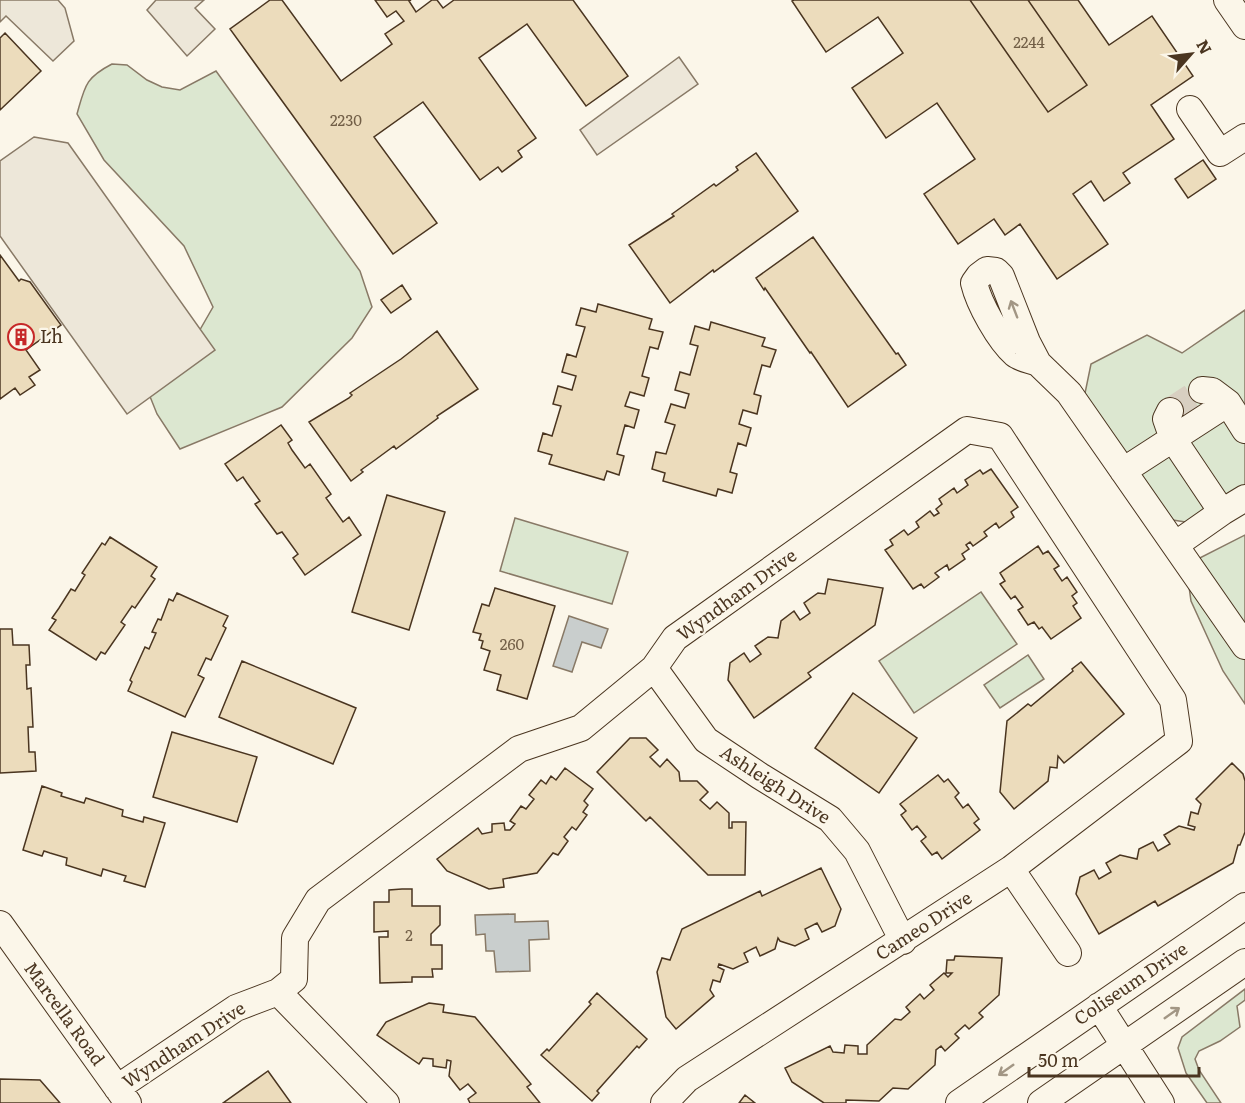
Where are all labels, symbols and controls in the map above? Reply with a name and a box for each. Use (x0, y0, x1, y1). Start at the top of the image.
north arrow (1161, 24, 1221, 84)
house number: 2244 (1013, 30, 1045, 53)
text: N (1191, 35, 1219, 58)
house number: 2230 (330, 108, 362, 131)
one-way arrow (1008, 301, 1019, 319)
building icon: Lh (6, 322, 36, 352)
place label: Lh (40, 322, 63, 349)
street label: Wyndham Drive (671, 541, 801, 646)
house number: 260 (500, 632, 524, 655)
street label: Ashleigh Drive (715, 738, 836, 830)
street label: Cameo Drive (870, 883, 977, 966)
house number: 2 (405, 923, 413, 946)
street label: Coliseum Drive (1068, 935, 1192, 1031)
street label: Marcella Road (18, 956, 112, 1071)
street label: Wyndham Drive (116, 994, 250, 1094)
one-way arrow (1163, 1007, 1180, 1019)
scale bar (1029, 1040, 1198, 1078)
text: 50 m (1038, 1046, 1079, 1073)
one-way arrow (998, 1064, 1015, 1076)

